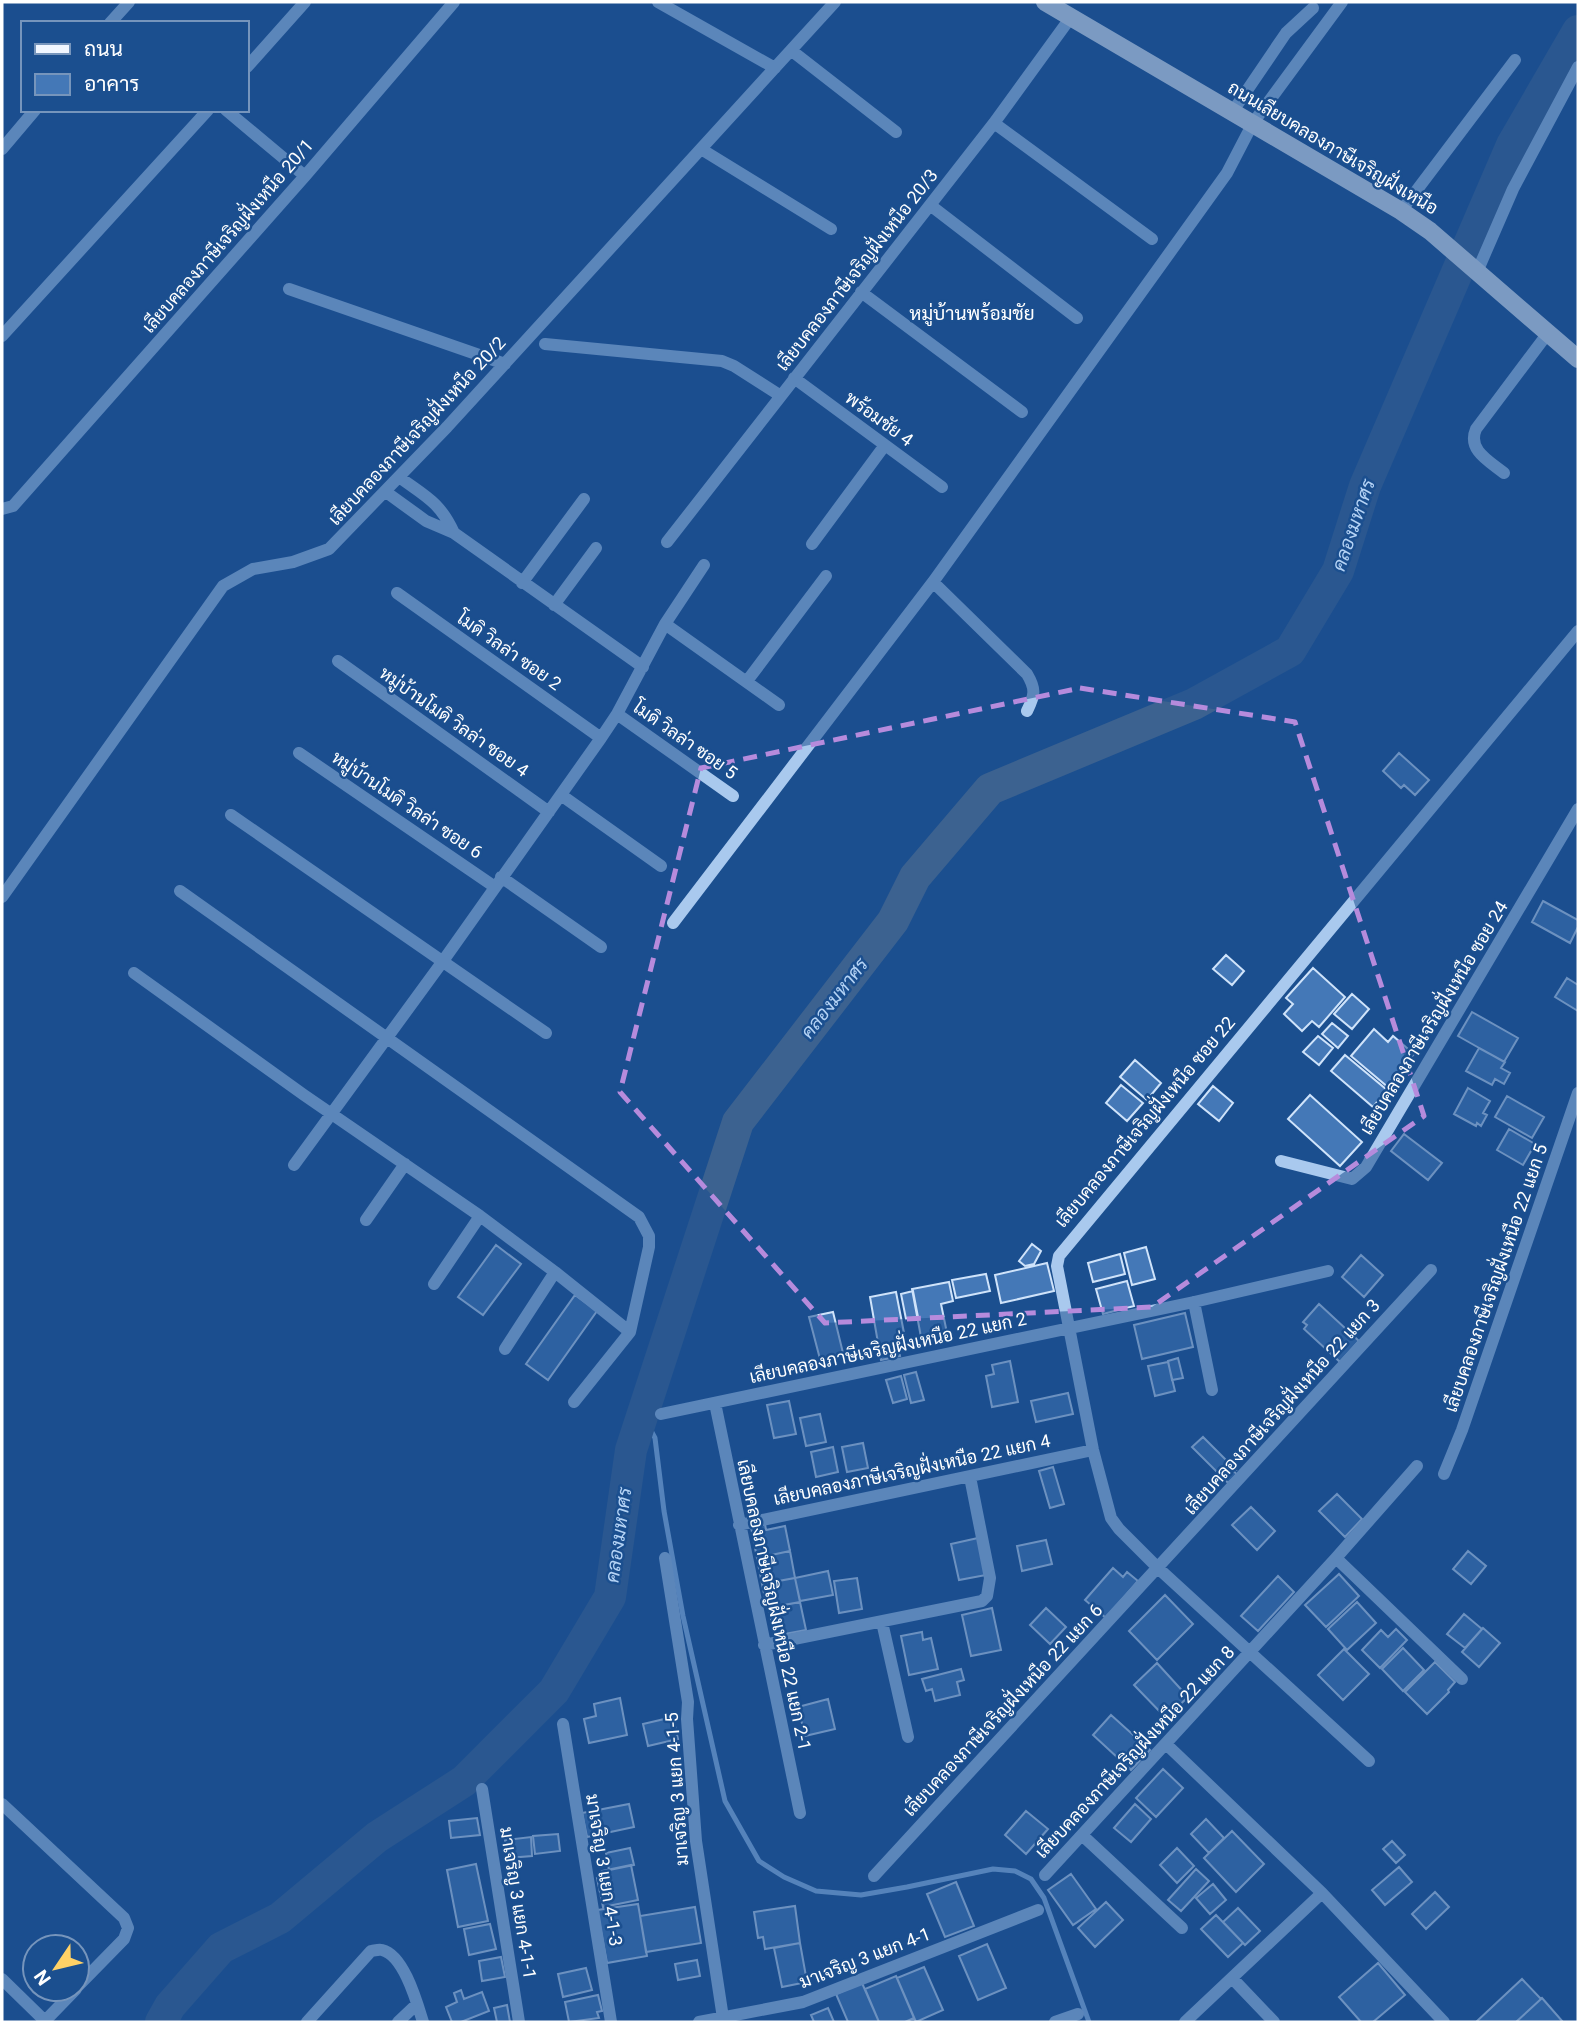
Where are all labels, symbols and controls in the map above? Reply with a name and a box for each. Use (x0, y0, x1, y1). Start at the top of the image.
legend (21, 21, 248, 112)
text: ถนน (84, 37, 123, 61)
text: อาคาร (84, 72, 140, 96)
street label: ถนนเลียบคลองภาษีเจริญฝั่งเหนือ (1224, 73, 1444, 219)
street label: เลียบคลองภาษีเจริญฝั่งเหนือ 20/1 (134, 132, 318, 338)
street label: เลียบคลองภาษีเจริญฝั่งเหนือ 20/3 (768, 162, 943, 375)
district label: หมู่บ้านพร้อมชัย (909, 302, 1035, 327)
street label: เลียบคลองภาษีเจริญฝั่งเหนือ 20/2 (321, 329, 510, 530)
street label: พร้อมชัย 4 (841, 386, 918, 450)
water label: คลองมหาศร (1327, 475, 1380, 574)
street label: โมดิ วิลล่า ซอย 2 (452, 605, 567, 694)
street label: หมู่บ้านโมดิ วิลล่า ซอย 4 (374, 661, 534, 783)
street label: โมดิ วิลล่า ซอย 5 (628, 694, 743, 783)
street label: หมู่บ้านโมดิ วิลล่า ซอย 6 (326, 745, 488, 865)
street label: เลียบคลองภาษีเจริญฝั่งเหนือ ซอย 24 (1352, 895, 1513, 1139)
water label: คลองมหาศร (796, 953, 873, 1043)
street label: เลียบคลองภาษีเจริญฝั่งเหนือ ซอย 22 (1047, 1009, 1240, 1232)
street label: เลียบคลองภาษีเจริญฝั่งเหนือ 22 แยก 5 (1435, 1139, 1552, 1415)
street label: เลียบคลองภาษีเจริญฝั่งเหนือ 22 แยก 3 (1176, 1292, 1385, 1519)
street label: เลียบคลองภาษีเจริญฝั่งเหนือ 22 แยก 2 (747, 1304, 1028, 1388)
street label: เลียบคลองภาษีเจริญฝั่งเหนือ 22 แยก 4 (771, 1426, 1052, 1510)
street label: เลียบคลองภาษีเจริญฝั่งเหนือ 22 แยก 2-1 (732, 1456, 820, 1753)
water label: คลองมหาศร (600, 1485, 637, 1584)
street label: เลียบคลองภาษีเจริญฝั่งเหนือ 22 แยก 6 (895, 1596, 1107, 1821)
street label: เลียบคลองภาษีเจริญฝั่งเหนือ 22 แยก 8 (1027, 1638, 1239, 1863)
street label: มาเจริญ 3 แยก 4-1-5 (661, 1711, 693, 1867)
street label: มาเจริญ 3 แยก 4-1-3 (581, 1792, 627, 1948)
street label: มาเจริญ 3 แยก 4-1-1 (495, 1825, 541, 1981)
street label: มาเจริญ 3 แยก 4-1 (796, 1923, 934, 1993)
north arrow (21, 1933, 91, 2003)
text: N (29, 1965, 56, 1990)

